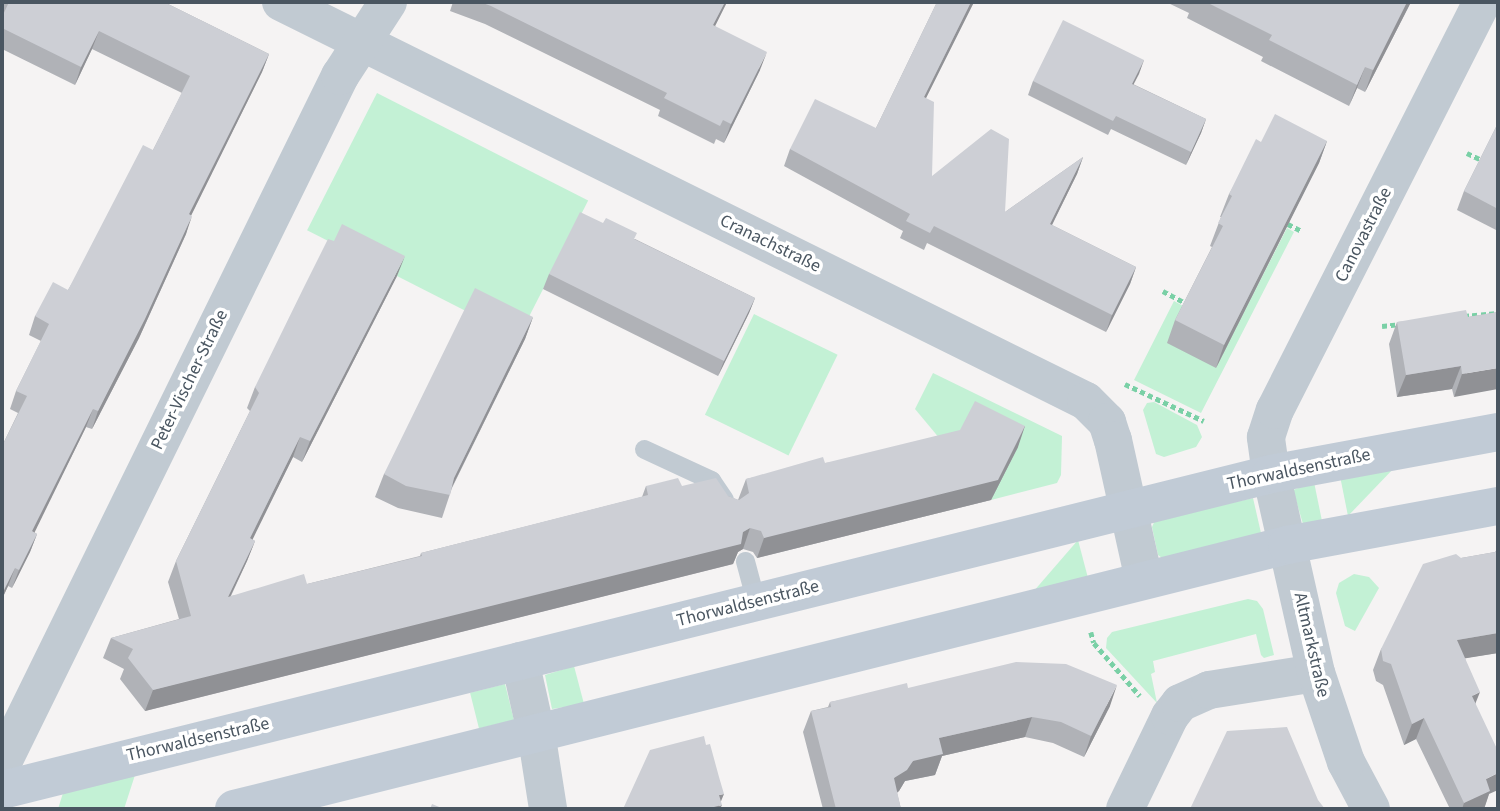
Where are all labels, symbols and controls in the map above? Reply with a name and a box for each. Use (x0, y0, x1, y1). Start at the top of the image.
street label: Canovastraße (1331, 184, 1397, 286)
street label: Cranachstraße (716, 210, 824, 278)
street label: Peter-Vischer-Straße (147, 306, 233, 454)
street label: Thorwaldsenstraße (1225, 444, 1373, 496)
street label: Thorwaldsenstraße (675, 576, 821, 632)
street label: Altmarkstraße (1288, 590, 1334, 700)
street label: Thorwaldsenstraße (124, 713, 272, 767)

